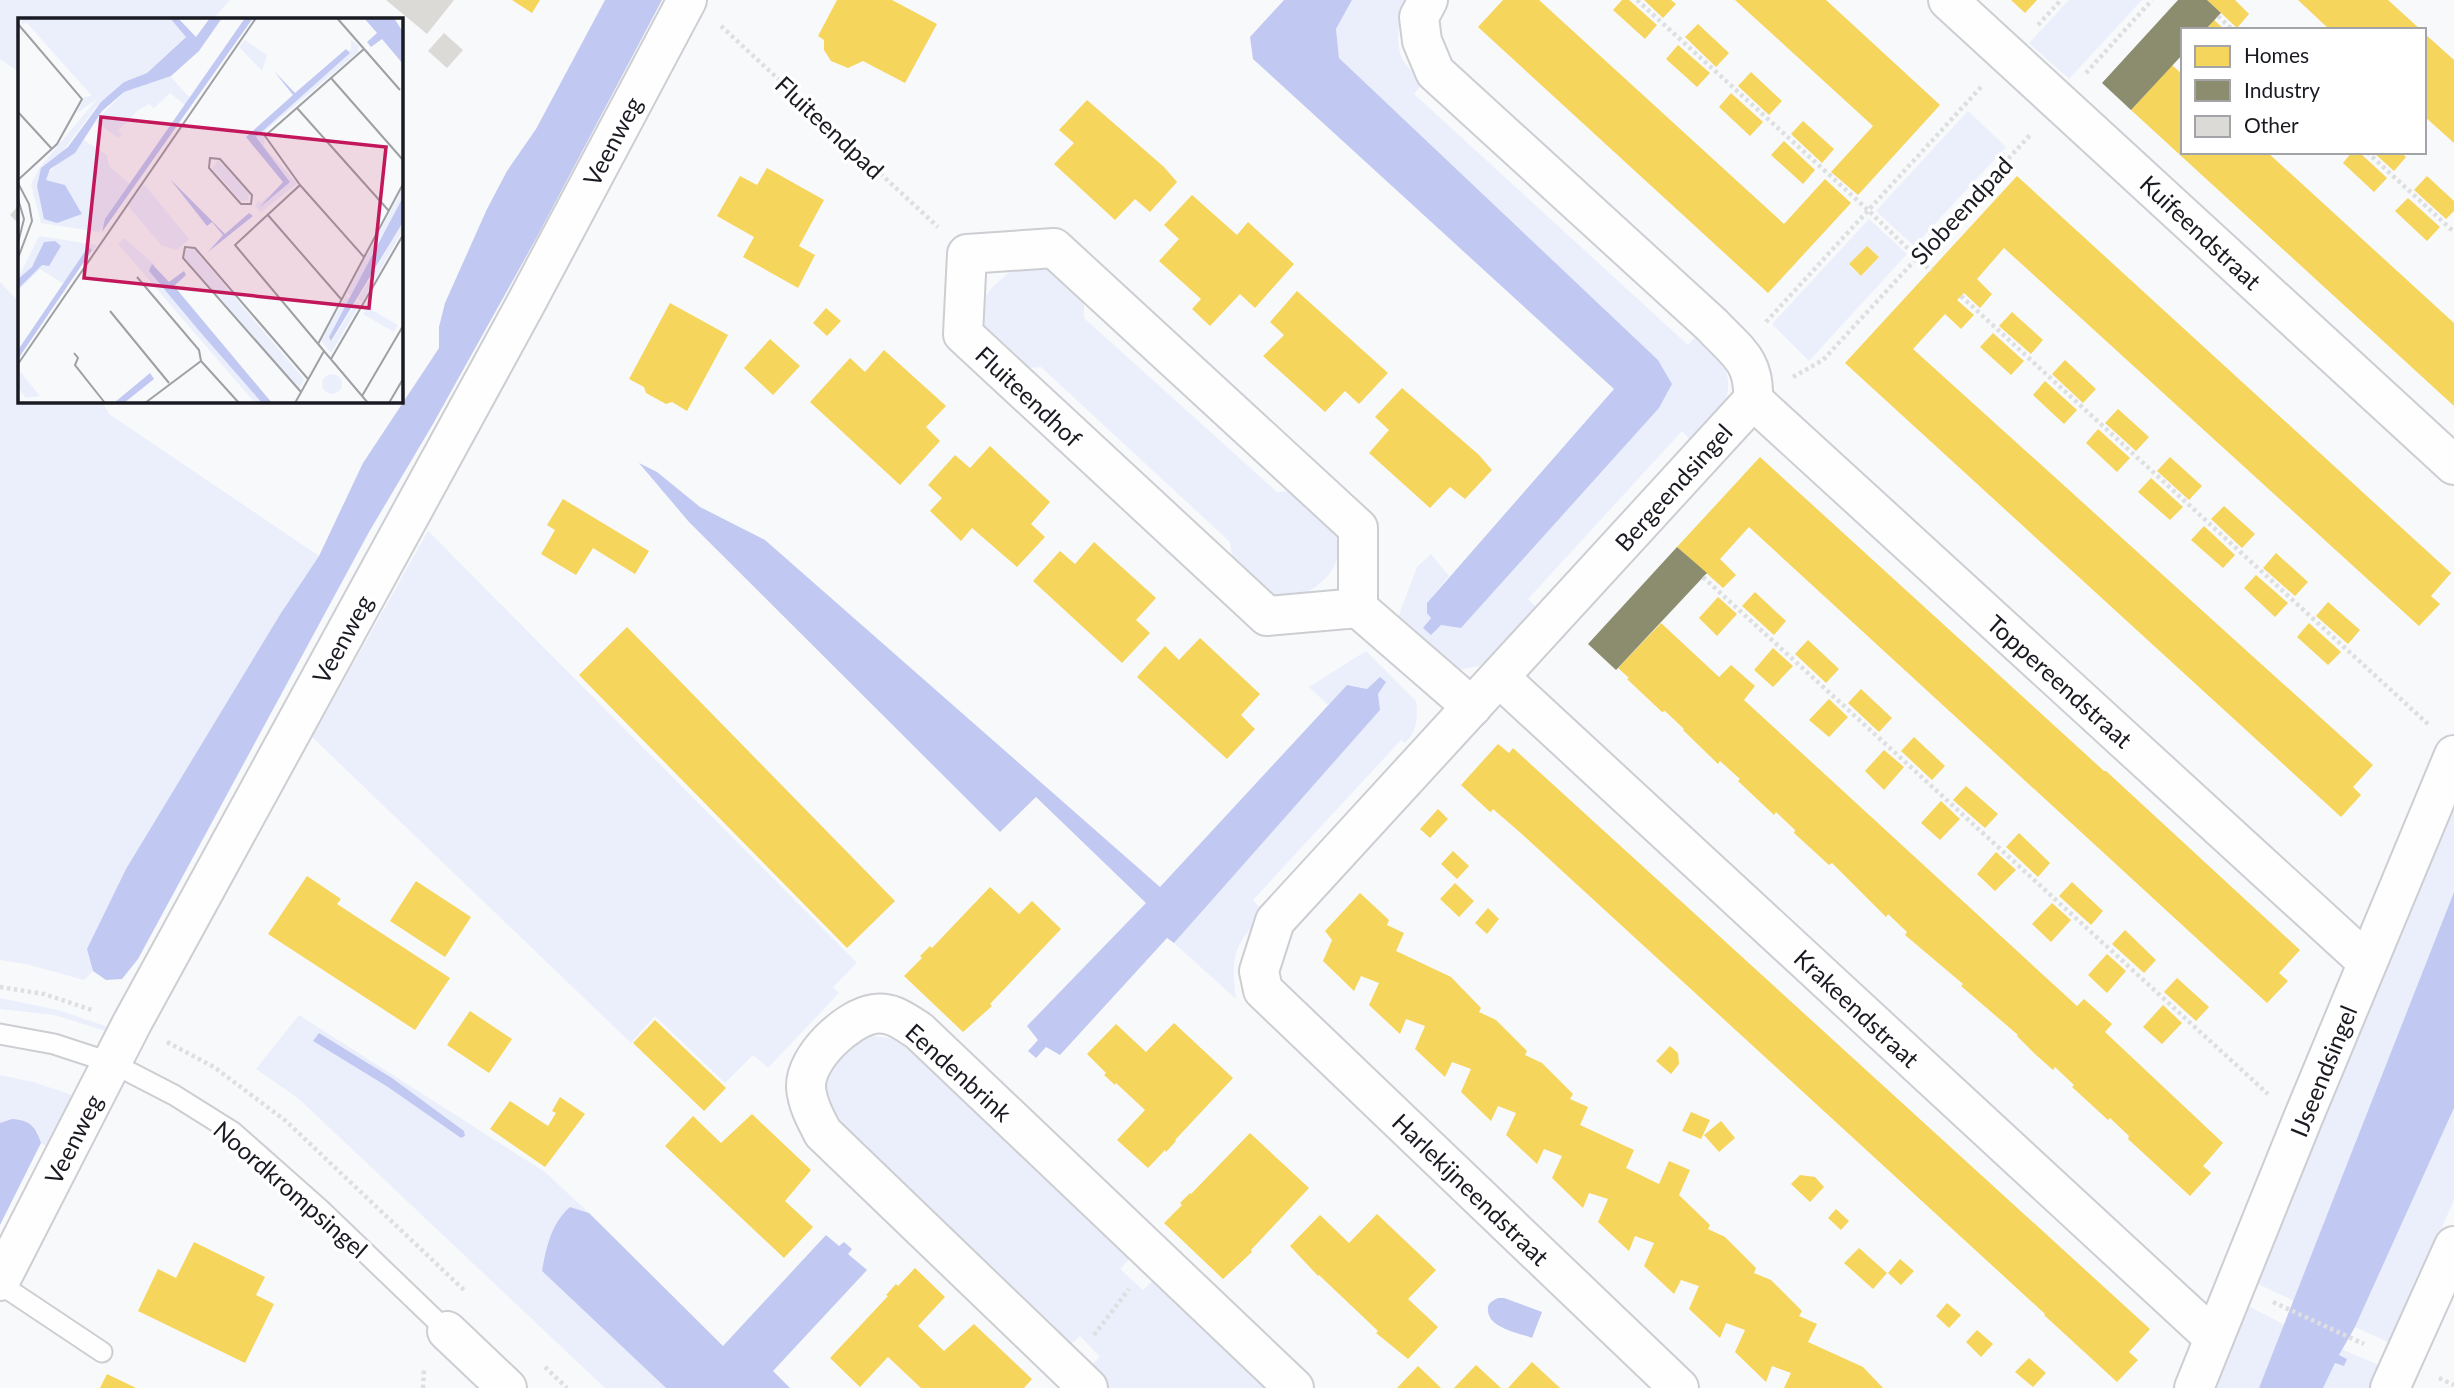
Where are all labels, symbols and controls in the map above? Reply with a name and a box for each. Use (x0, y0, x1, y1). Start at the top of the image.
inset map (18, 18, 402, 402)
legend (2181, 28, 2426, 154)
text: Homes (2244, 42, 2309, 67)
street label: Fluiteendpad (770, 69, 890, 185)
text: Industry (2244, 77, 2320, 102)
street label: Veenweg (576, 91, 648, 191)
text: Other (2244, 112, 2299, 137)
street label: Slobeendpad (1904, 150, 2018, 270)
street label: Kuifeendstraat (2135, 169, 2268, 296)
street label: Fluiteendhof (970, 340, 1088, 453)
street label: Bergeendsingel (1608, 417, 1738, 557)
street label: Veenweg (306, 590, 378, 688)
street label: Toppereendstraat (1982, 608, 2139, 754)
street label: Krakeendstraat (1789, 943, 1926, 1073)
street label: IJseendsingel (2284, 1001, 2362, 1141)
street label: Eendenbrink (900, 1017, 1018, 1128)
street label: Veenweg (38, 1089, 108, 1189)
street label: Harlekijneendstraat (1387, 1107, 1555, 1271)
street label: Noordkrompsingel (208, 1114, 374, 1264)

